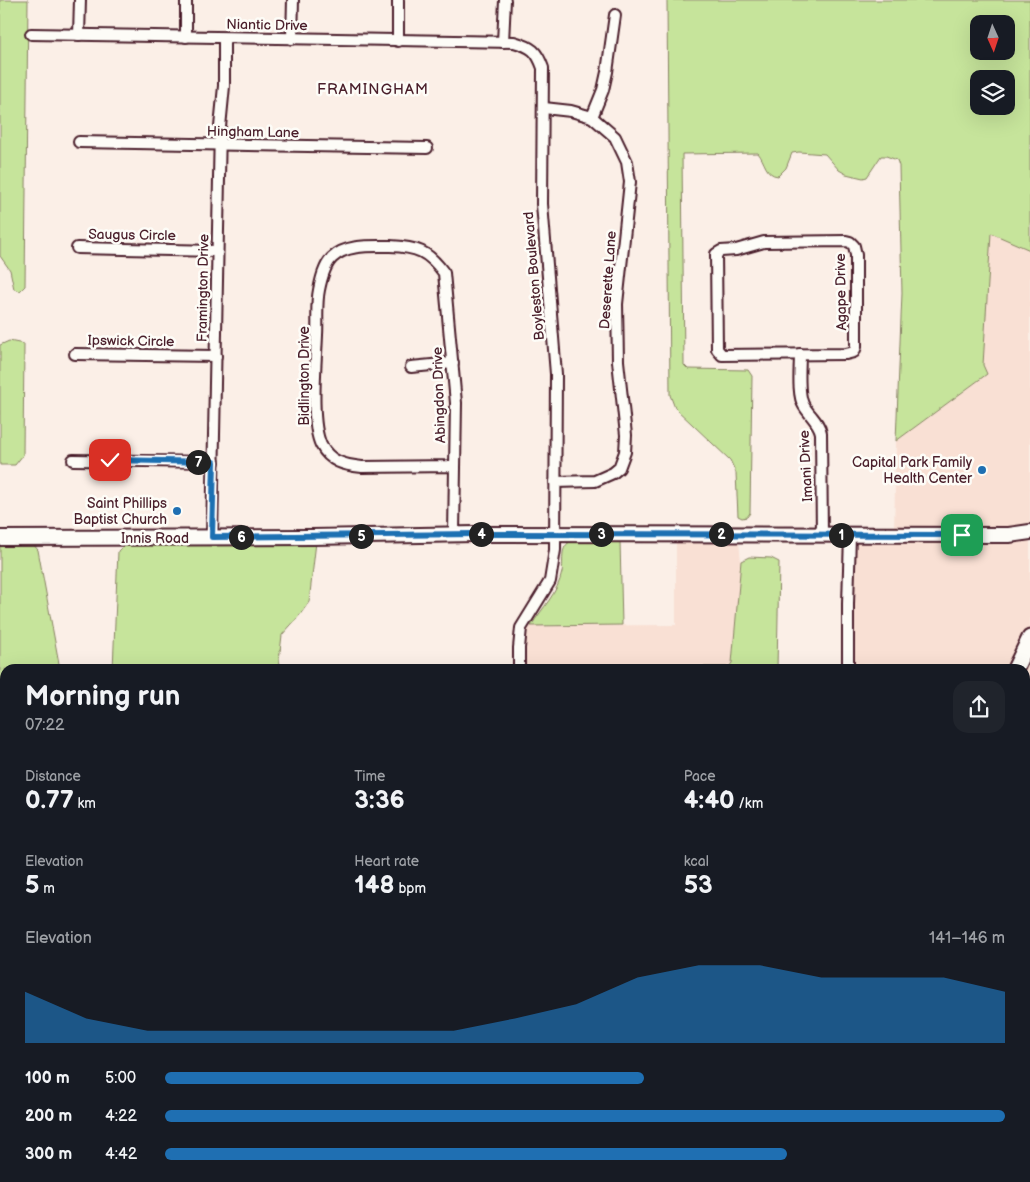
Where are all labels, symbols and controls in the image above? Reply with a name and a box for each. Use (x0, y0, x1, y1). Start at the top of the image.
north arrow (970, 15, 1015, 60)
map controls (970, 15, 1015, 115)
street label: Niantic Drive (226, 16, 308, 34)
button: layers (970, 70, 1015, 115)
district label: FRAMINGHAM (317, 80, 429, 99)
street label: Hingham Lane (207, 123, 299, 141)
street label: Boyleston Boulevard (520, 211, 548, 341)
street label: Saugus Circle (88, 226, 176, 244)
street label: Deserette Lane (596, 230, 620, 330)
street label: Framington Drive (194, 234, 212, 342)
street label: Agape Drive (832, 253, 850, 331)
street label: Bidlington Drive (296, 326, 313, 426)
street label: Ipswick Circle (87, 332, 175, 350)
street label: Abingdon Drive (429, 347, 449, 443)
street label: Imani Drive (796, 430, 816, 502)
pin (89, 439, 131, 481)
icon: check (96, 446, 124, 474)
pin: 7 (186, 450, 210, 474)
text: 7 (195, 454, 202, 471)
place label: Capital Park Family Health Center (852, 454, 973, 487)
marker: Capital Park Family Health Center (976, 464, 988, 476)
place label: Saint Phillips Baptist Church (74, 495, 167, 528)
marker: Saint Phillips Baptist Church (171, 505, 183, 517)
pin (941, 514, 983, 556)
icon: arrive (948, 521, 976, 549)
pin: 4 (468, 522, 494, 546)
pin: 3 (588, 522, 614, 546)
pin: 2 (708, 522, 734, 546)
pin: 1 (828, 522, 854, 548)
pin: 6 (228, 524, 254, 550)
pin: 5 (348, 524, 374, 548)
text: 4 (477, 526, 486, 543)
text: 3 (597, 526, 606, 543)
text: 2 (717, 526, 726, 543)
text: 1 (839, 527, 844, 544)
text: 5 (357, 528, 366, 545)
text: 6 (237, 529, 246, 546)
street label: Innis Road (121, 530, 189, 547)
text: Morning run (25, 680, 180, 713)
button: share (953, 681, 1005, 733)
text: 07:22 (25, 716, 64, 735)
text: Distance (25, 768, 81, 785)
text: Time (354, 768, 385, 785)
text: Pace (684, 768, 716, 785)
text: 0.77 (25, 785, 74, 816)
text: 3:36 (354, 785, 405, 816)
text: 4:40 (684, 785, 735, 816)
text: km (74, 795, 96, 812)
text: /km (735, 795, 763, 812)
text: Elevation (25, 853, 83, 870)
text: Heart rate (354, 853, 419, 870)
text: kcal (684, 853, 709, 870)
text: 5 (25, 870, 39, 901)
text: 148 (354, 870, 395, 901)
text: 53 (684, 870, 713, 901)
text: m (39, 880, 55, 897)
text: bpm (395, 880, 426, 897)
text: Elevation (25, 929, 92, 948)
text: 141–146 m (929, 929, 1005, 948)
text: 100 m (25, 1069, 70, 1088)
text: 5:00 (105, 1069, 136, 1088)
text: 200 m (25, 1107, 72, 1126)
text: 4:22 (105, 1107, 137, 1126)
text: 300 m (25, 1145, 72, 1164)
text: 4:42 (105, 1145, 137, 1164)

